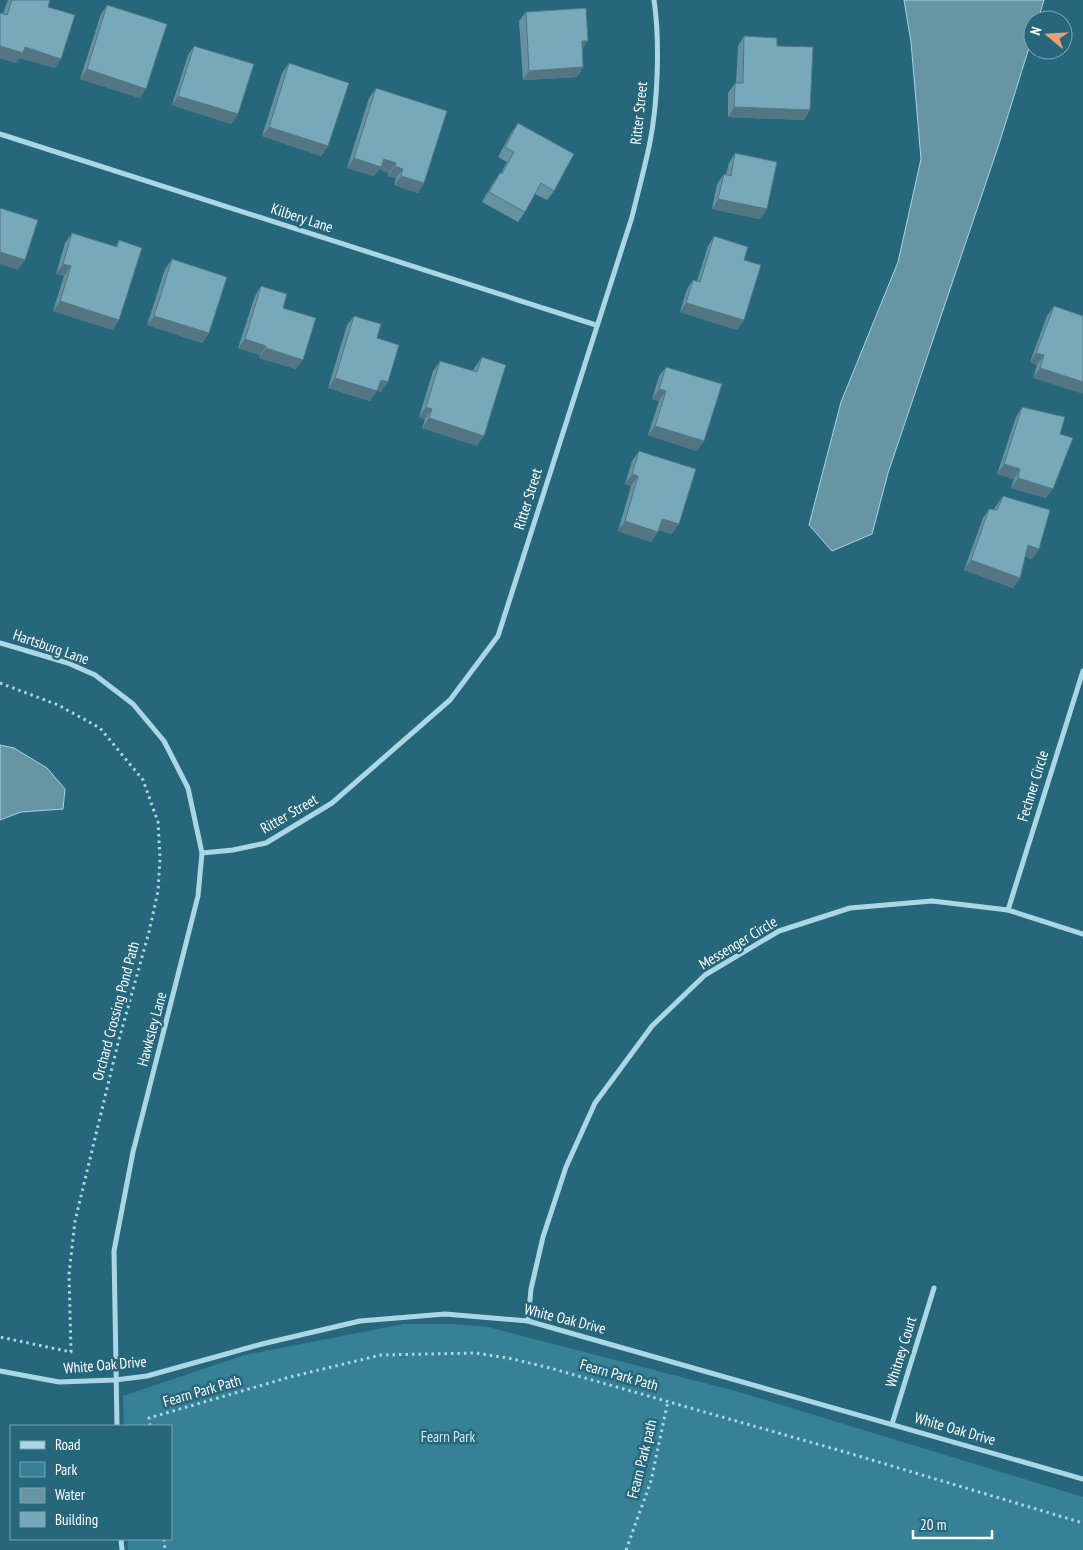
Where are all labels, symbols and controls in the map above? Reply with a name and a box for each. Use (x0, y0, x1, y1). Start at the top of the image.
north arrow (1023, 10, 1073, 60)
text: N (1026, 25, 1045, 37)
street label: Ritter Street (626, 81, 651, 145)
street label: Kilbery Lane (269, 199, 336, 236)
street label: Ritter Street (509, 466, 546, 532)
street label: Hartsburg Lane (11, 625, 92, 668)
street label: Fechner Circle (1013, 748, 1052, 824)
street label: Ritter Street (257, 790, 321, 838)
street label: Messenger Circle (695, 912, 780, 973)
street label: Orchard Crossing Pond Path (88, 939, 143, 1082)
street label: Hawksley Lane (132, 990, 171, 1068)
street label: White Oak Drive (522, 1299, 608, 1338)
street label: Whitney Court (881, 1314, 920, 1390)
street label: White Oak Drive (63, 1351, 147, 1378)
street label: Fearn Park Path (578, 1354, 660, 1395)
street label: Fearn Park Path (161, 1370, 243, 1411)
street label: White Oak Drive (912, 1408, 998, 1449)
street label: Fearn Park path (623, 1417, 660, 1500)
legend (10, 1425, 172, 1540)
park label: Fearn Park (421, 1427, 475, 1446)
text: Road (55, 1435, 81, 1454)
text: Park (55, 1460, 77, 1479)
text: Water (55, 1485, 86, 1504)
scale bar (913, 1508, 992, 1540)
text: Building (55, 1510, 98, 1529)
text: 20 m (920, 1515, 946, 1534)

